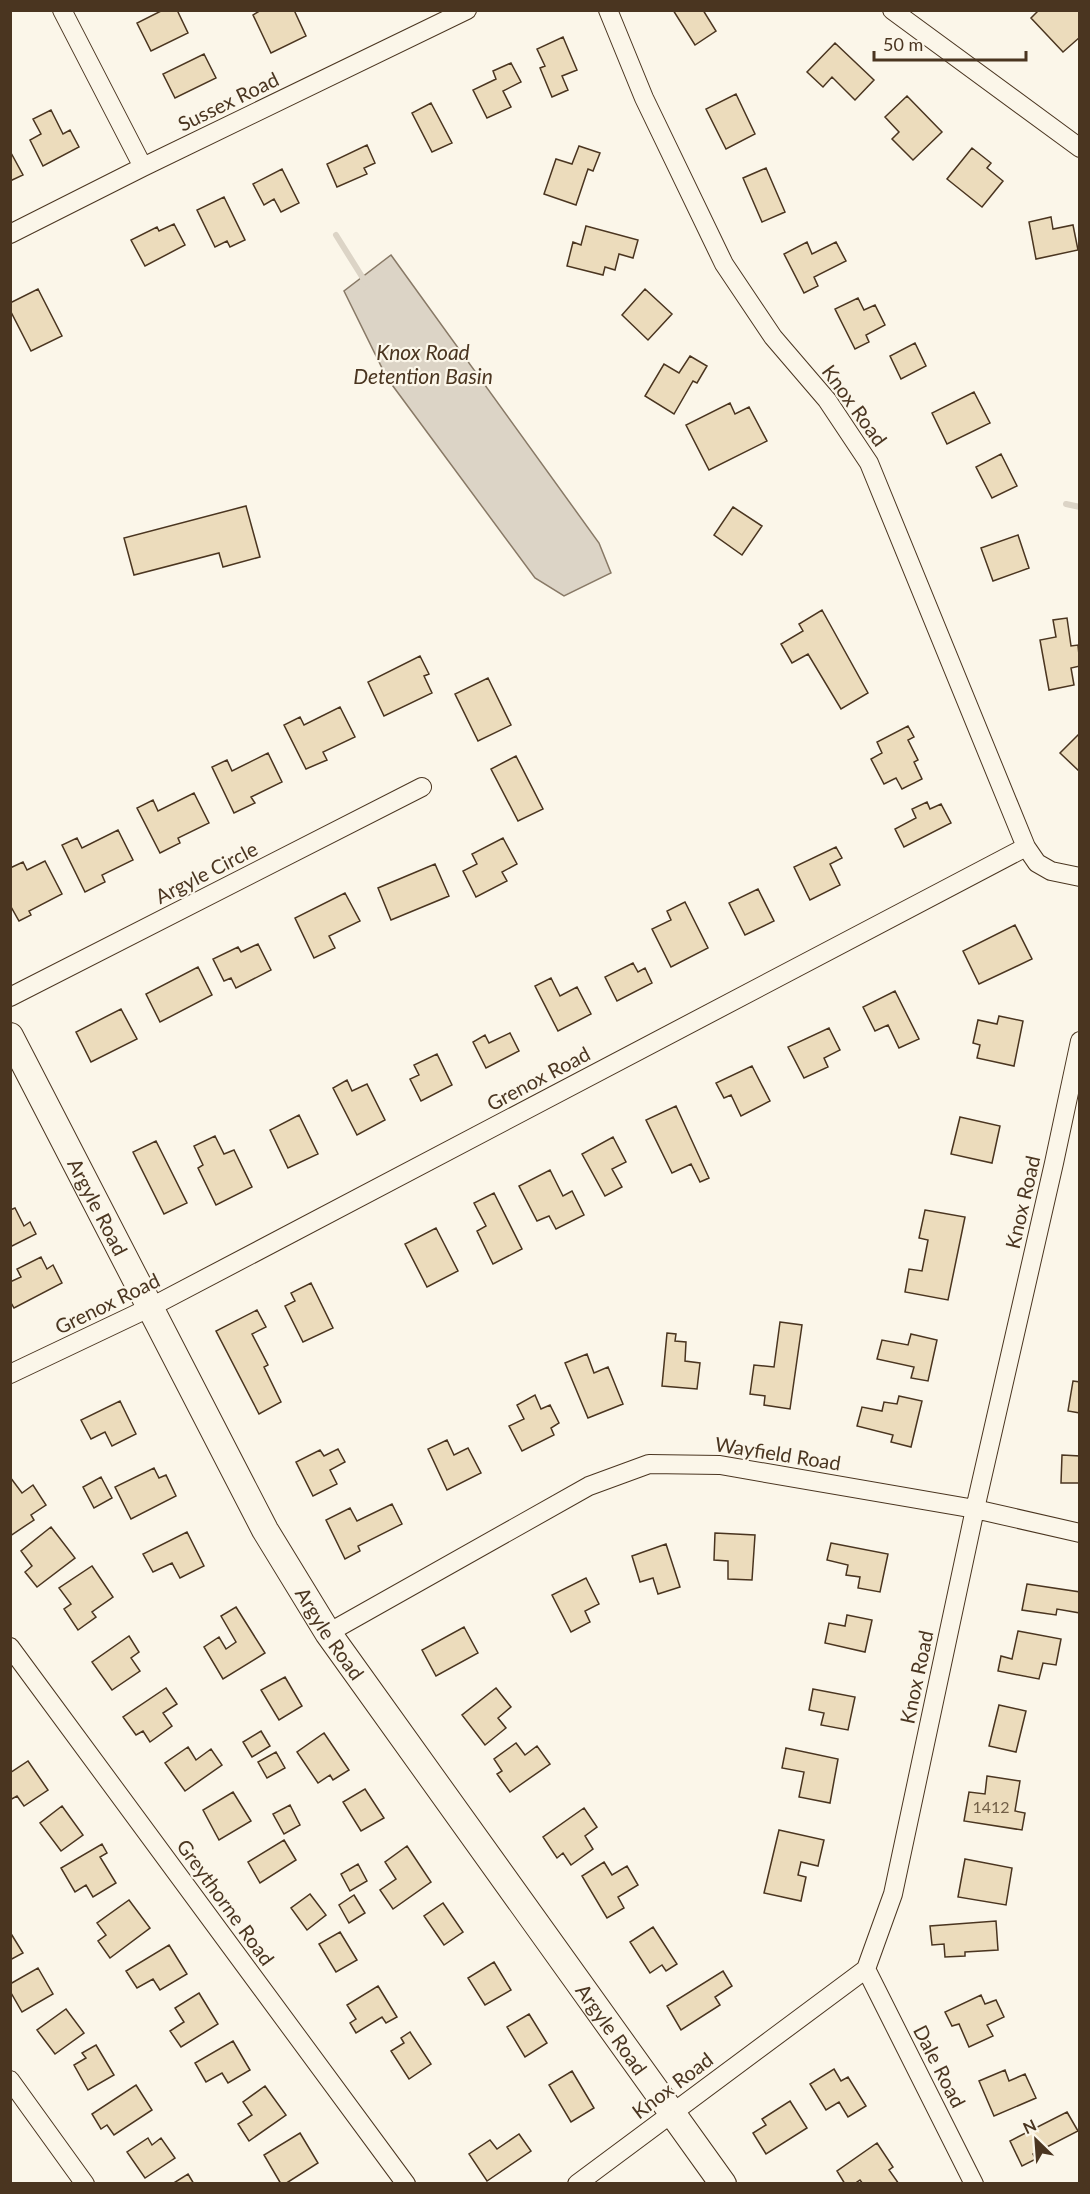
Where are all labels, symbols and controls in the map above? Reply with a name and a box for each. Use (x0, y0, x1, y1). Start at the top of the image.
scale bar (874, 24, 1026, 62)
text: 50 m (883, 33, 923, 55)
street label: Sussex Road (174, 66, 282, 136)
water label: Knox Road Detention Basin (353, 339, 493, 388)
street label: Knox Road (817, 360, 893, 450)
street label: Argyle Circle (151, 836, 261, 908)
street label: Grenox Road (482, 1041, 594, 1115)
street label: Knox Road (1000, 1153, 1044, 1251)
street label: Argyle Road (63, 1154, 133, 1259)
street label: Grenox Road (51, 1267, 163, 1339)
street label: Wayfield Road (713, 1431, 843, 1475)
street label: Argyle Road (291, 1583, 369, 1684)
street label: Knox Road (894, 1628, 938, 1726)
house number: 1412 (972, 1797, 1010, 1816)
street label: Greythorne Road (172, 1834, 280, 1970)
street label: Argyle Road (571, 1979, 653, 2079)
street label: Dale Road (909, 2021, 971, 2111)
street label: Knox Road (627, 2047, 717, 2123)
north arrow (1006, 2110, 1066, 2170)
text: N (1020, 2115, 1039, 2137)

